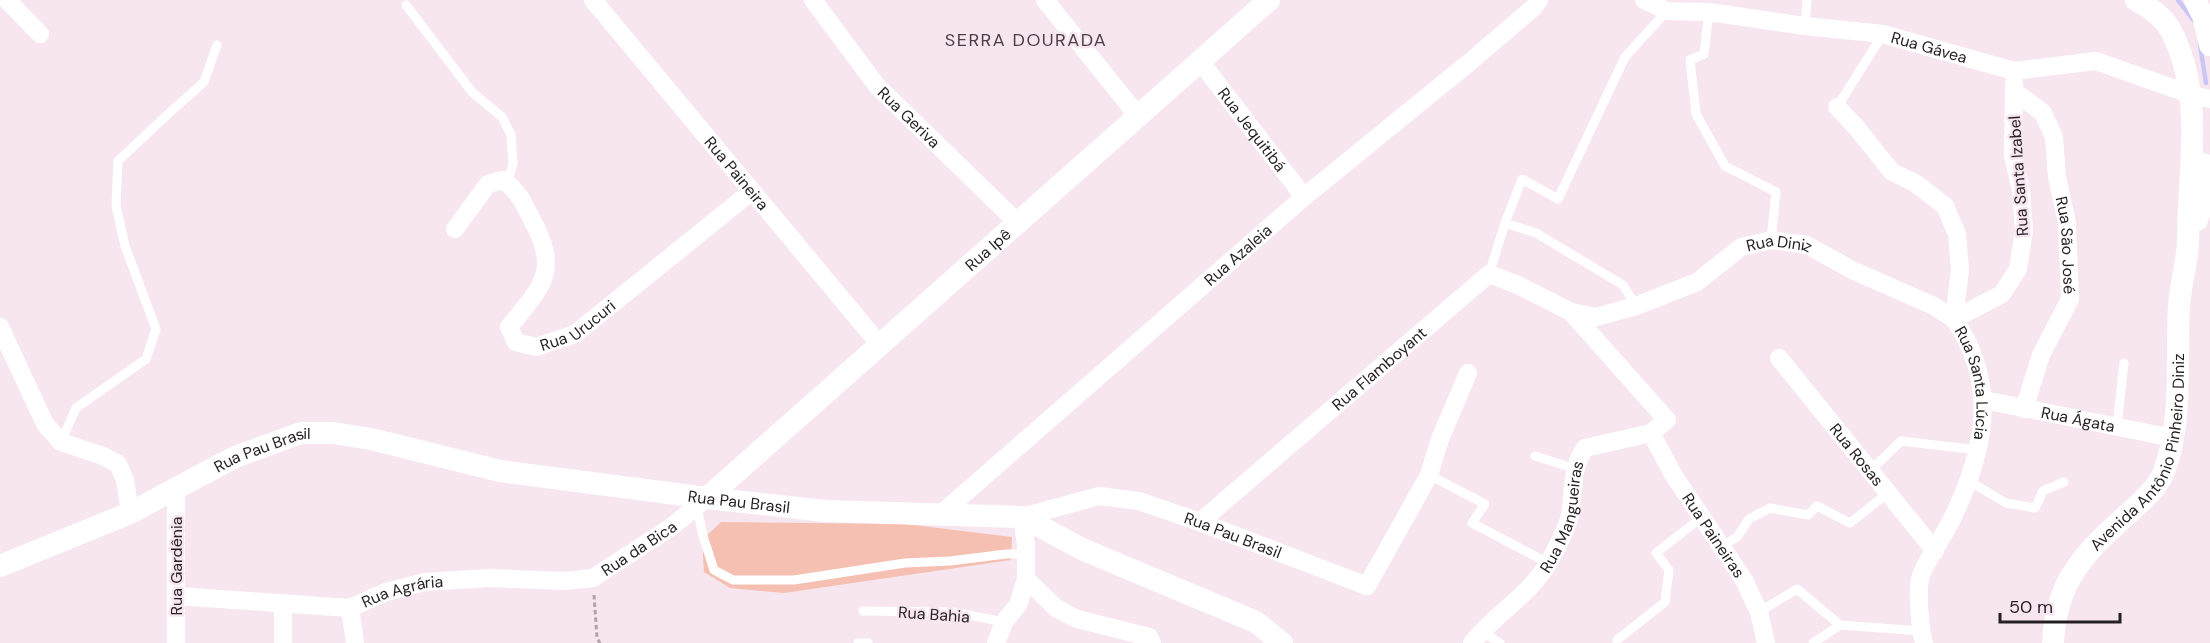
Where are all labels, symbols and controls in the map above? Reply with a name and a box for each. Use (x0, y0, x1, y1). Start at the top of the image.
street label: Rua Gávea (1889, 27, 1970, 68)
district label: SERRA DOURADA (945, 28, 1107, 52)
street label: Rua Geriva (873, 82, 945, 153)
street label: Rua Jequitibá (1213, 83, 1291, 176)
street label: Rua Santa Izabel (2004, 115, 2033, 237)
street label: Rua Paineira (700, 132, 773, 215)
street label: Rua São José (2051, 194, 2080, 294)
street label: Rua Azaleia (1200, 220, 1276, 291)
street label: Rua Ipê (961, 224, 1015, 276)
street label: Rua Diniz (1744, 230, 1816, 257)
street label: Rua Urucuri (537, 295, 620, 356)
street label: Rua Flamboyant (1328, 322, 1431, 415)
street label: Rua Santa Lúcia (1950, 322, 1993, 442)
street label: Avenida Antônio Pinheiro Diniz (2085, 353, 2189, 555)
street label: Rua Ágata (2039, 402, 2117, 437)
street label: Rua Rosas (1825, 419, 1888, 491)
street label: Rua Pau Brasil (210, 423, 311, 477)
street label: Rua Mangueiras (1535, 458, 1589, 577)
street label: Rua Pau Brasil (687, 486, 791, 518)
street label: Rua Paineiras (1677, 489, 1749, 582)
street label: Rua Pau Brasil (1181, 507, 1284, 563)
street label: Rua da Bica (597, 516, 681, 581)
street label: Rua Gardênia (166, 517, 187, 615)
street label: Rua Agrária (358, 571, 444, 613)
scale bar (2000, 586, 2120, 624)
text: 50 m (2009, 595, 2053, 619)
street label: Rua Bahia (897, 602, 970, 627)

